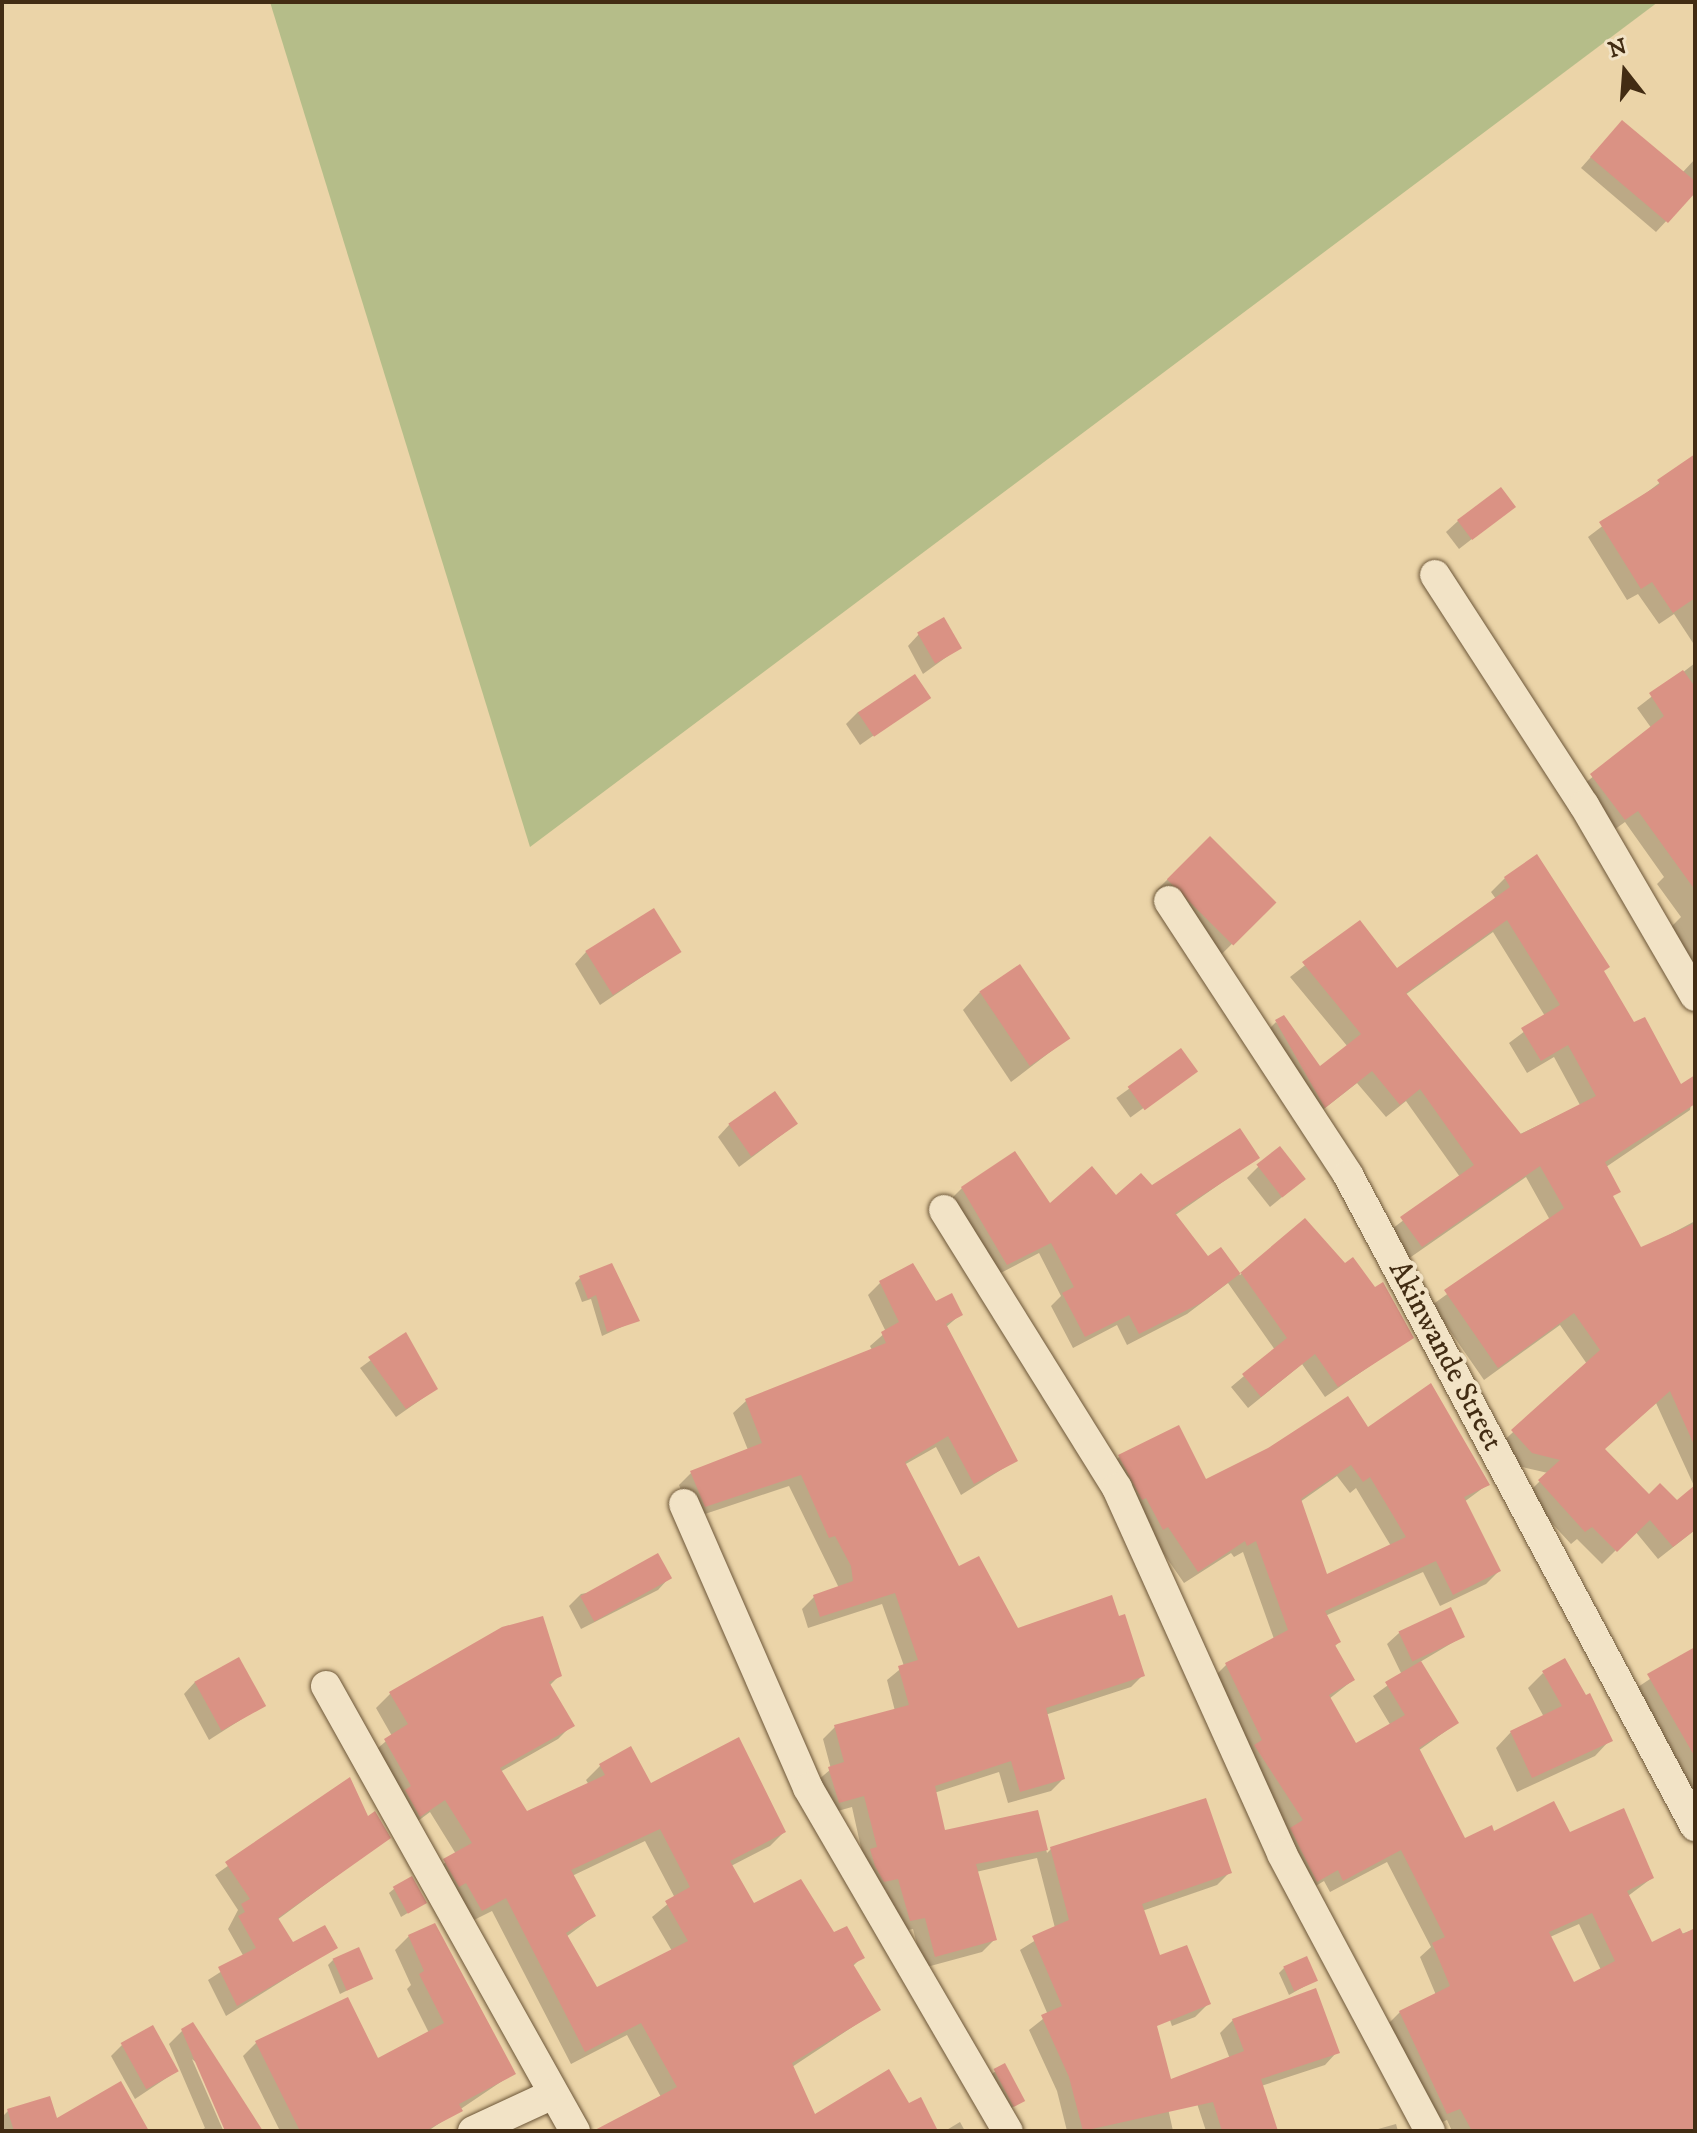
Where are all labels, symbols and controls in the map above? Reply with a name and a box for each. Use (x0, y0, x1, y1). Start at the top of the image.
north arrow (1585, 32, 1665, 112)
text: N (1605, 33, 1630, 64)
street label: Akinwande Street (1380, 1255, 1510, 1457)

